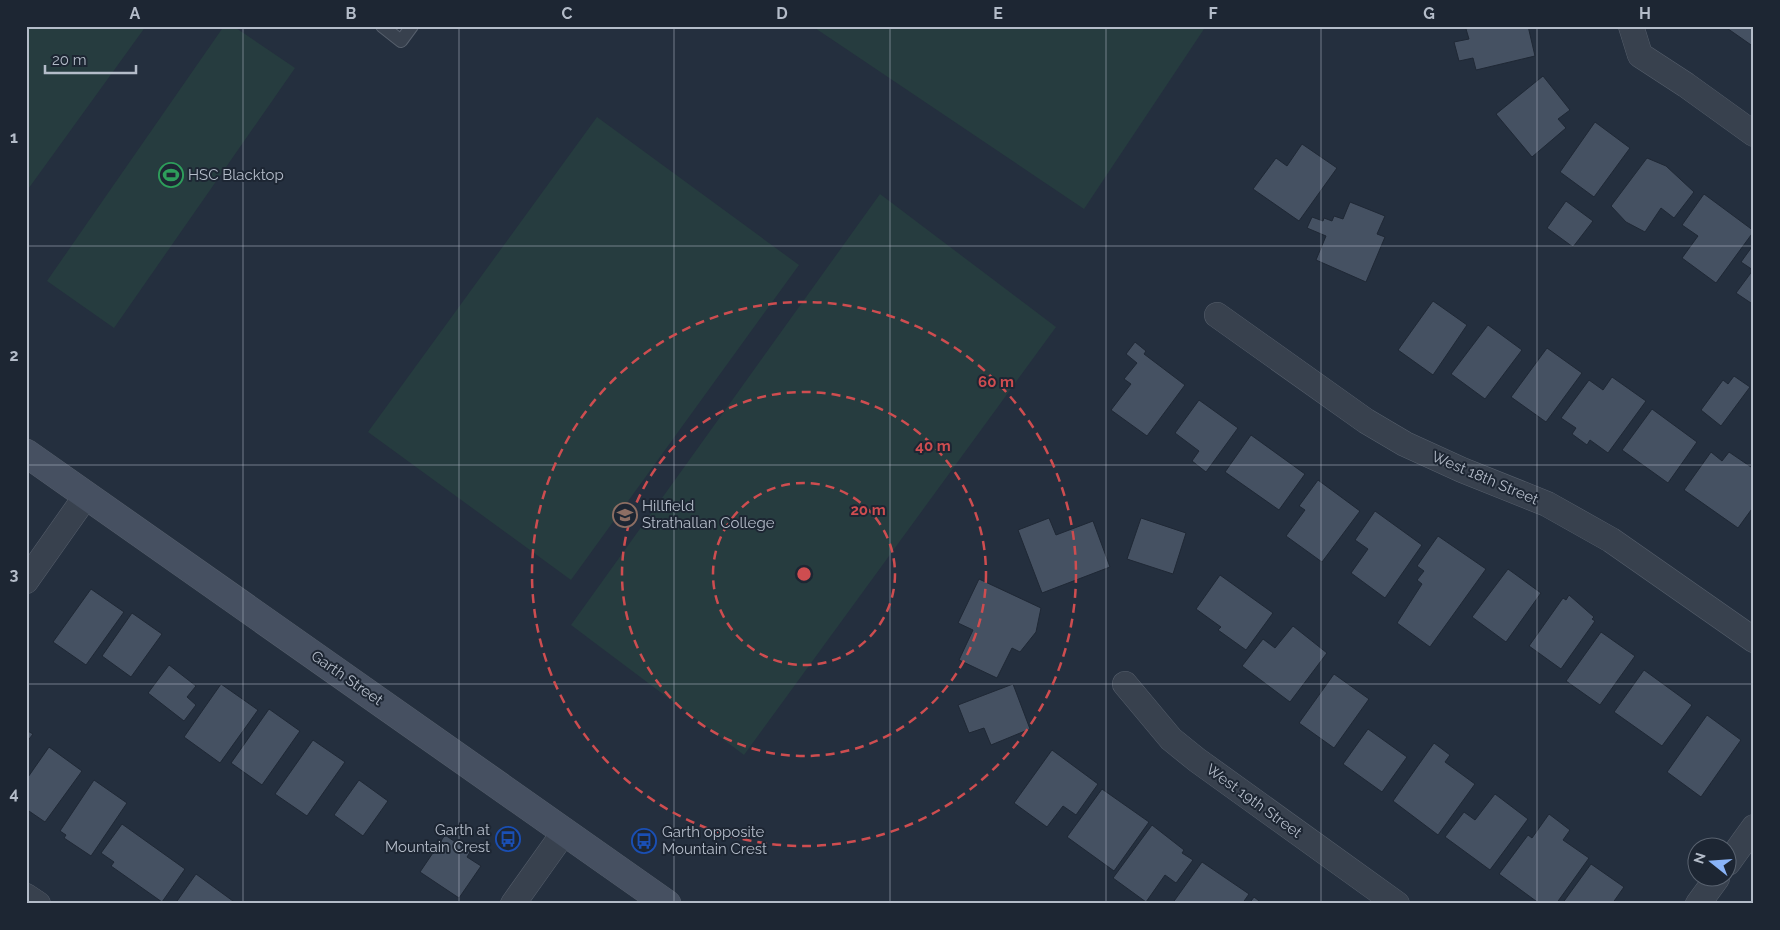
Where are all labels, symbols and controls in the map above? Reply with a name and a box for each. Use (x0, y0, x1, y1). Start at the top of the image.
text: A (130, 4, 141, 23)
text: B (346, 4, 357, 23)
text: C (562, 4, 573, 23)
text: D (776, 4, 788, 23)
text: E (993, 4, 1003, 23)
text: F (1208, 4, 1218, 23)
text: G (1423, 4, 1435, 23)
text: H (1639, 4, 1651, 23)
scale bar (45, 42, 136, 74)
text: 20 m (52, 51, 87, 69)
text: 1 (10, 128, 18, 147)
sports icon: HSC Blacktop (158, 162, 184, 188)
place label: HSC Blacktop (188, 166, 284, 184)
text: 2 (9, 346, 19, 365)
text: 60 m (978, 373, 1014, 391)
text: 40 m (915, 437, 951, 455)
street label: West 18th Street (1429, 447, 1541, 509)
place label: Hillfield Strathallan College (642, 497, 775, 532)
text: 20 m (850, 501, 886, 519)
school or university icon: Hillfield Strathallan College (612, 502, 638, 528)
text: 3 (10, 565, 19, 584)
centre of rings (795, 565, 813, 583)
street label: Garth Street (308, 647, 386, 709)
street label: West 19th Street (1203, 760, 1305, 842)
text: 4 (9, 784, 19, 803)
place label: Garth at Mountain Crest (385, 821, 490, 856)
place label: Garth opposite Mountain Crest (662, 823, 767, 858)
bus stop icon: Garth at Mountain Crest (495, 826, 521, 852)
bus stop icon: Garth opposite Mountain Crest (631, 828, 657, 854)
north arrow (1688, 838, 1738, 888)
text: N (1690, 851, 1709, 866)

